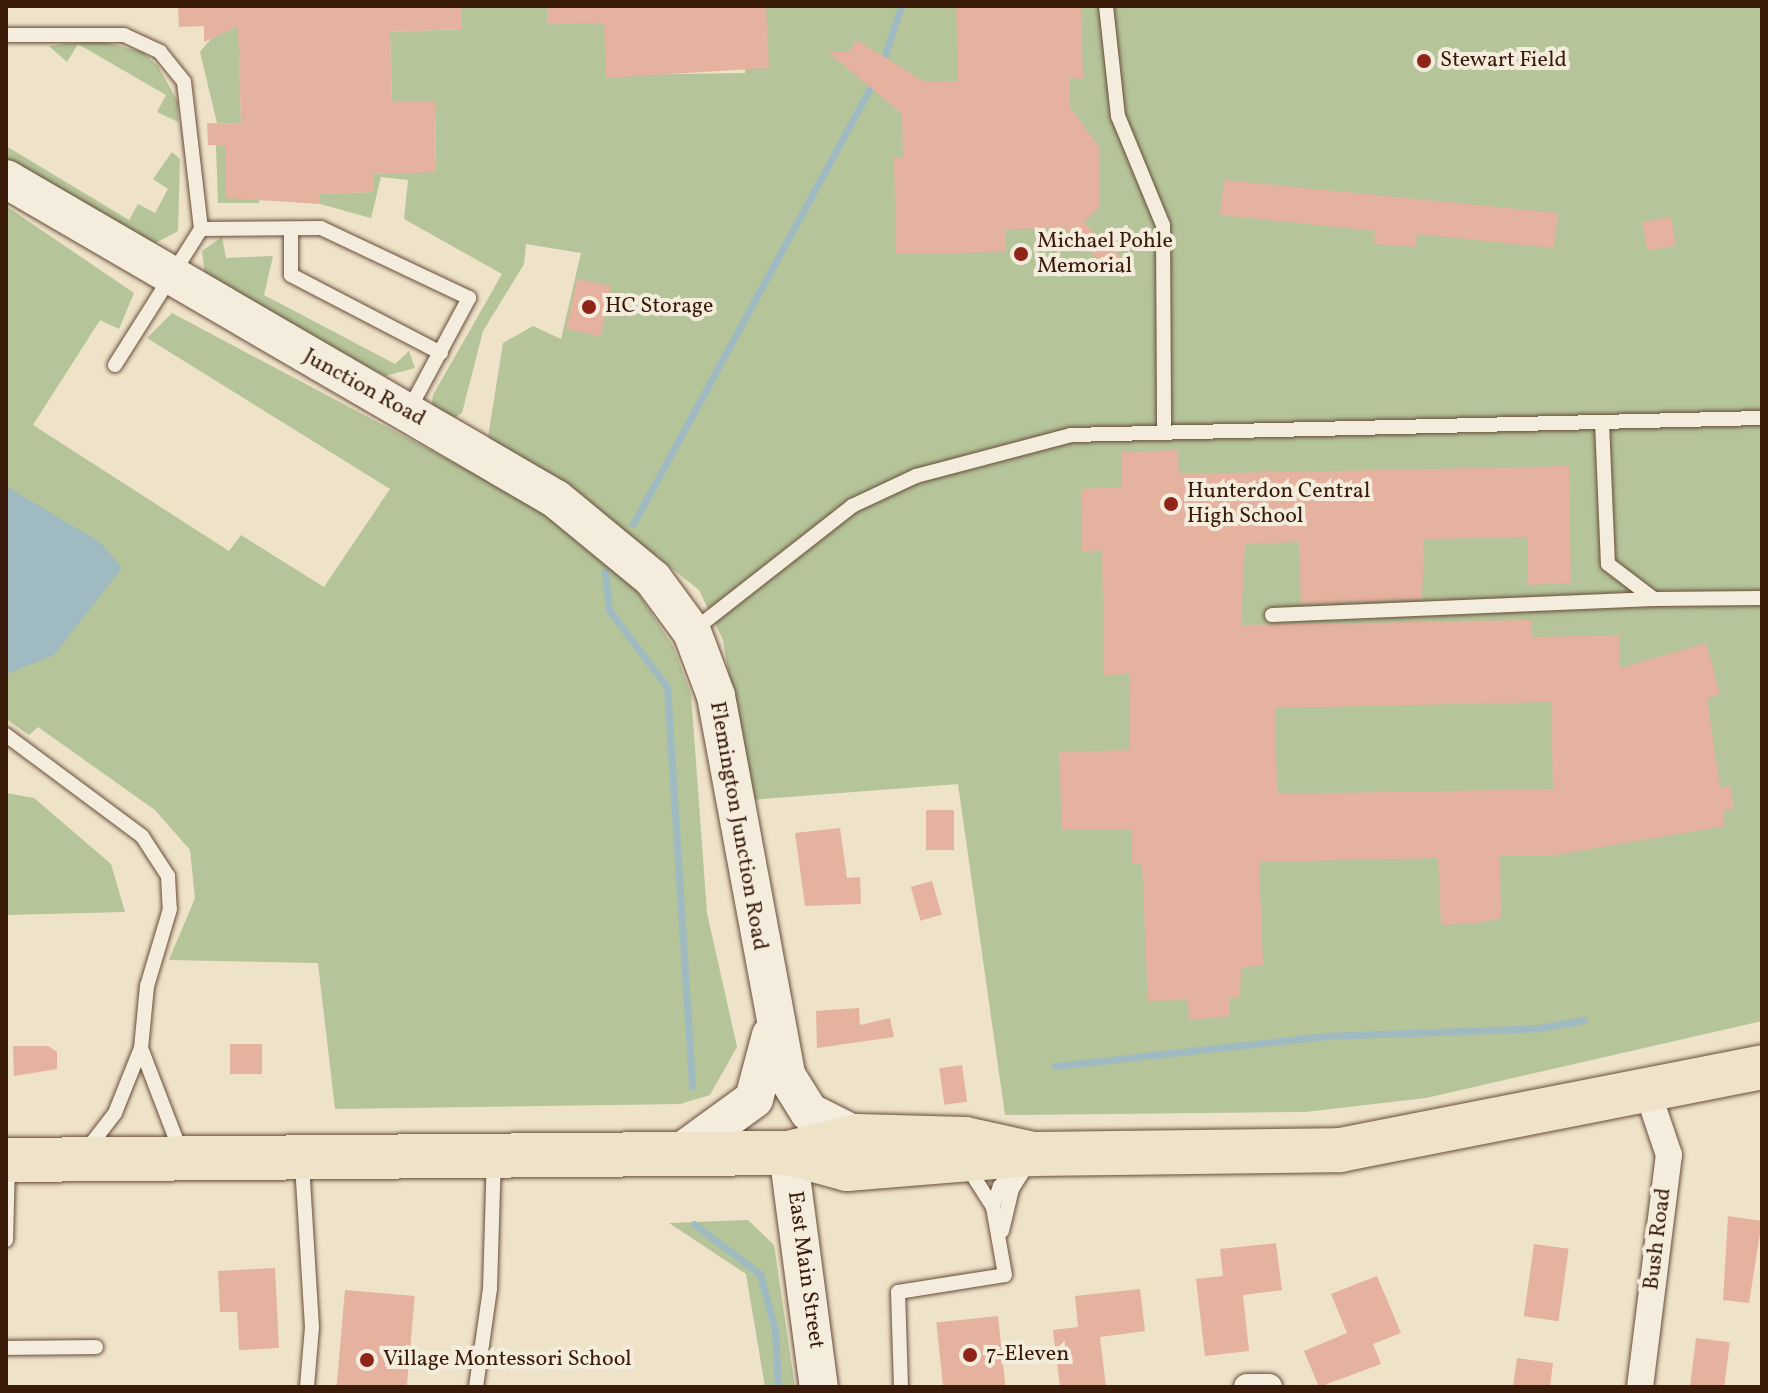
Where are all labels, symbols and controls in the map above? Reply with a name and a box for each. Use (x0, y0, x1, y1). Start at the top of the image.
place label: Stewart Field (1440, 48, 1567, 74)
marker: Stewart Field (1415, 52, 1433, 70)
place label: Michael Pohle Memorial (1037, 228, 1173, 280)
marker: Michael Pohle Memorial (1012, 245, 1030, 263)
place label: HC Storage (605, 294, 714, 320)
marker: HC Storage (580, 298, 598, 316)
street label: Junction Road (298, 344, 430, 432)
place label: Hunterdon Central High School (1187, 478, 1370, 530)
marker: Hunterdon Central High School (1162, 495, 1180, 513)
street label: Flemington Junction Road (703, 699, 773, 953)
street label: Bush Road (1639, 1186, 1677, 1292)
street label: East Main Street (781, 1189, 829, 1351)
place label: 7-Eleven (986, 1342, 1069, 1368)
marker: 7-Eleven (961, 1346, 979, 1364)
place label: Village Montessori School (383, 1347, 632, 1373)
marker: Village Montessori School (358, 1351, 376, 1369)

